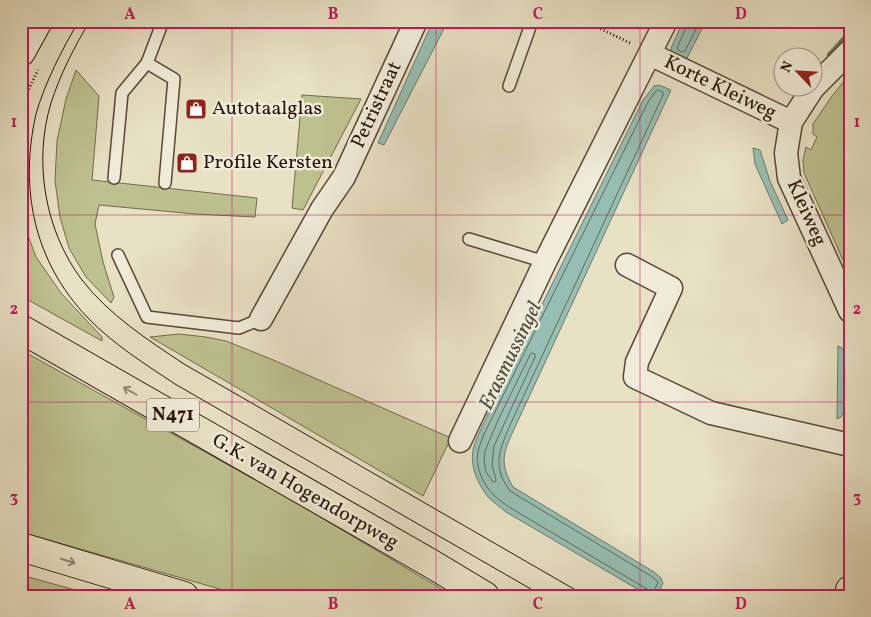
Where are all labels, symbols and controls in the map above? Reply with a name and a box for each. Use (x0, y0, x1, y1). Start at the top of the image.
text: A (124, 4, 136, 26)
text: B (328, 4, 339, 26)
text: C (533, 4, 543, 26)
text: D (735, 4, 747, 26)
north arrow (774, 48, 824, 98)
street label: Korte Kleiweg (659, 49, 781, 127)
street label: Petristraat (345, 57, 409, 153)
text: N (777, 59, 798, 76)
place label: Autotaalglas (212, 95, 322, 123)
shop icon: Autotaalglas (184, 97, 208, 121)
text: 1 (11, 112, 17, 134)
text: 1 (854, 112, 860, 134)
place label: Profile Kersten (203, 149, 333, 177)
shop icon: Profile Kersten (175, 151, 199, 175)
street label: Kleiweg (779, 175, 833, 251)
water label: Erasmussingel (472, 297, 550, 415)
text: 2 (10, 299, 18, 321)
text: 2 (853, 299, 861, 321)
one-way arrow (123, 385, 137, 395)
road number: N471 (147, 398, 199, 432)
street label: G.K. van Hogendorpweg (206, 427, 404, 557)
text: 3 (10, 487, 18, 509)
text: 3 (853, 487, 861, 509)
one-way arrow (60, 556, 76, 566)
text: A (124, 594, 136, 616)
text: B (328, 594, 339, 616)
text: C (533, 594, 543, 616)
text: D (735, 594, 747, 616)

